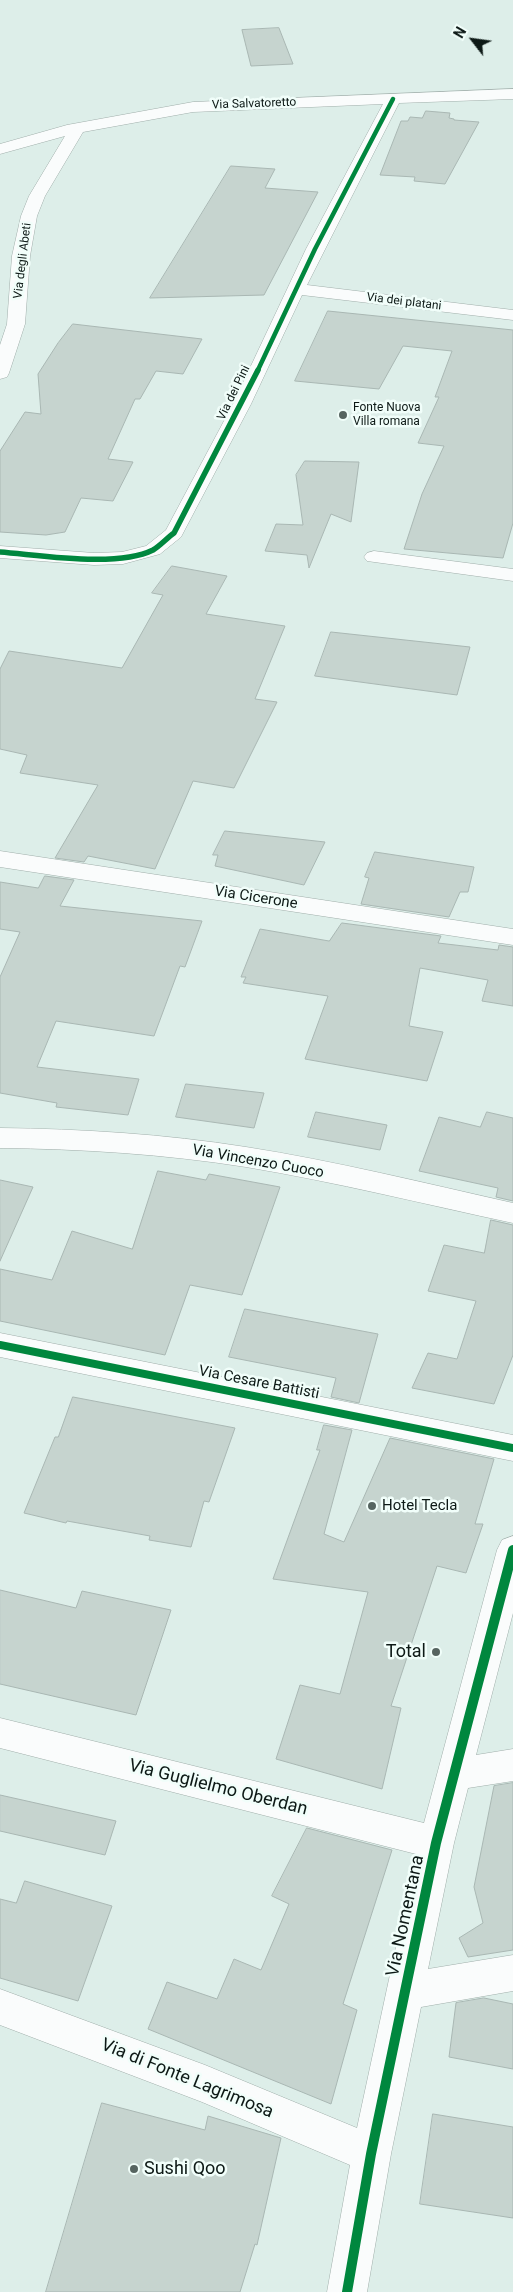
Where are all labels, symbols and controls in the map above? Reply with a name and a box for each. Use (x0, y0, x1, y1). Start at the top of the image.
north arrow (448, 15, 498, 65)
text: N (451, 24, 469, 41)
street label: Via Salvatoretto (212, 95, 296, 113)
street label: Via degli Abeti (11, 222, 35, 300)
street label: Via dei platani (366, 290, 442, 314)
street label: Via dei Pini (215, 363, 253, 423)
place label: Fonte Nuova Villa romana (353, 401, 420, 429)
marker: Fonte Nuova Villa romana (337, 409, 349, 421)
street label: Via Cicerone (213, 883, 299, 913)
street label: Via Vincenzo Cuoco (191, 1142, 325, 1182)
street label: Via Cesare Battisti (197, 1362, 321, 1404)
place label: Hotel Tecla (382, 1497, 457, 1515)
marker: Hotel Tecla (366, 1500, 378, 1512)
place label: Total (386, 1641, 426, 1663)
marker: Total (430, 1646, 442, 1658)
street label: Via Guglielmo Oberdan (126, 1755, 310, 1821)
street label: Via Nomentana (383, 1853, 429, 1979)
street label: Via di Fonte Lagrimosa (98, 2034, 276, 2124)
place label: Sushi Qoo (144, 2158, 226, 2180)
marker: Sushi Qoo (128, 2163, 140, 2175)

